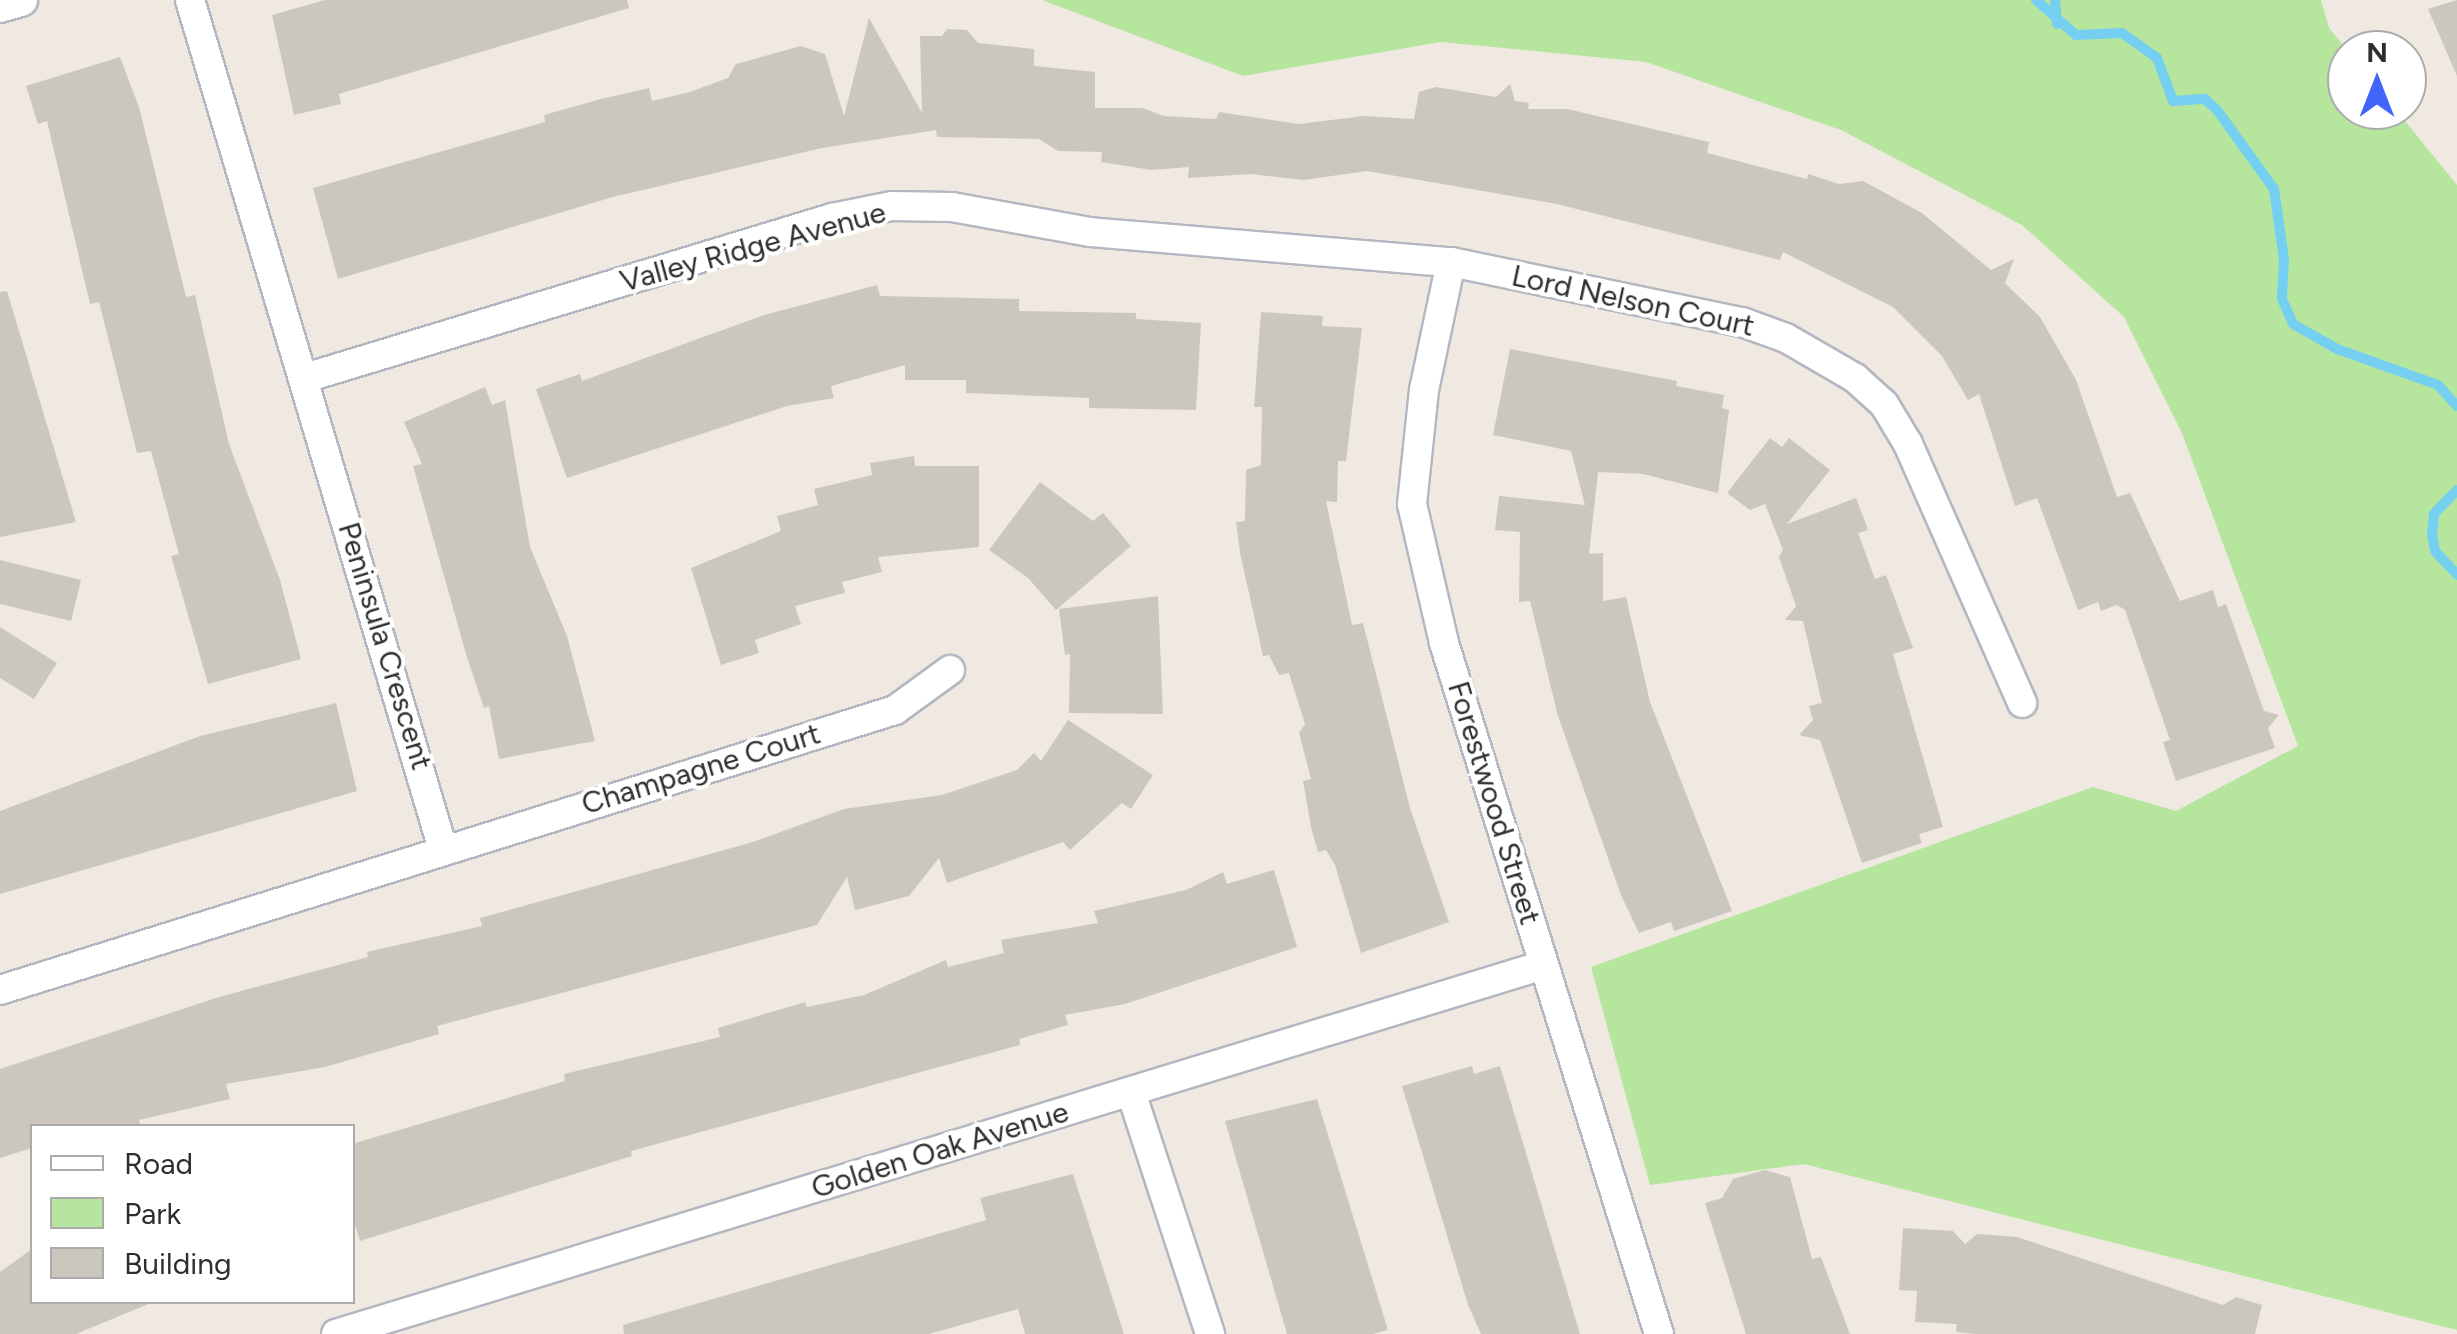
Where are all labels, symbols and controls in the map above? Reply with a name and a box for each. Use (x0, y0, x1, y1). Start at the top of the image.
north arrow (2327, 30, 2427, 130)
text: N (2366, 35, 2388, 69)
street label: Valley Ridge Avenue (616, 194, 890, 300)
street label: Lord Nelson Court (1508, 258, 1758, 344)
street label: Peninsula Crescent (330, 518, 440, 774)
street label: Forestwood Street (1440, 677, 1548, 929)
street label: Champagne Court (577, 716, 825, 822)
street label: Golden Oak Avenue (807, 1094, 1073, 1206)
legend (30, 1124, 355, 1304)
text: Road (124, 1145, 193, 1182)
text: Park (124, 1195, 181, 1232)
text: Building (124, 1245, 232, 1282)

